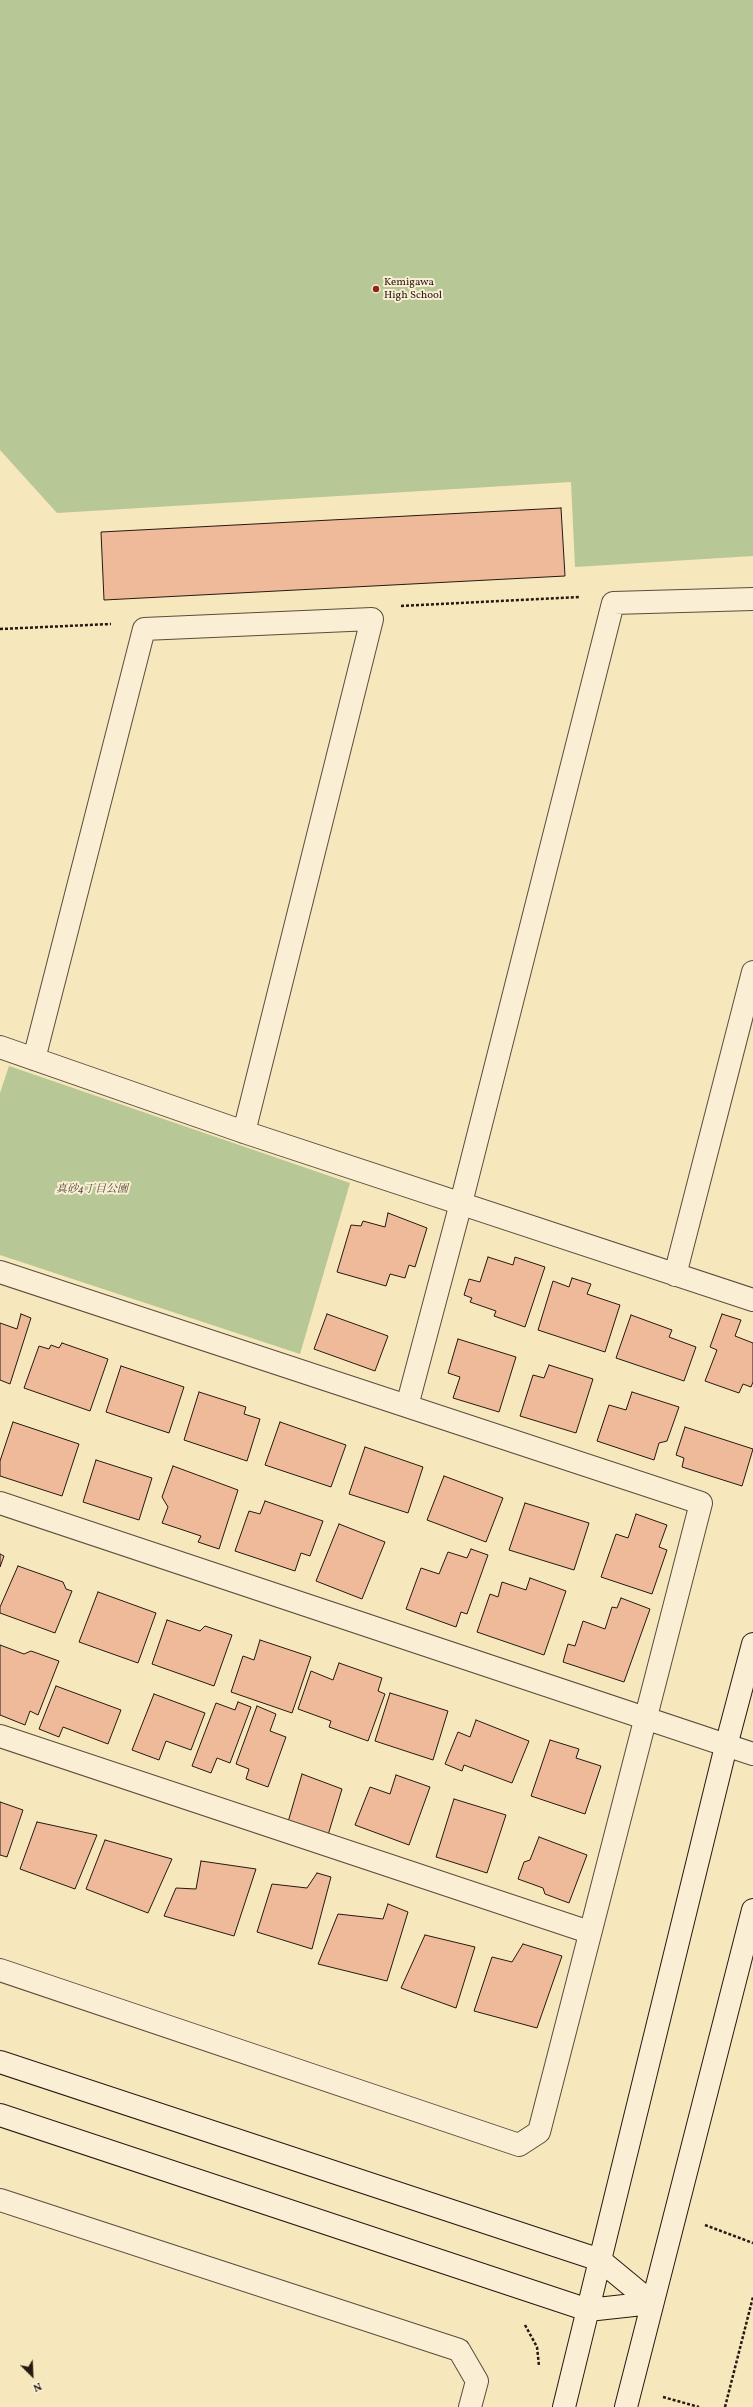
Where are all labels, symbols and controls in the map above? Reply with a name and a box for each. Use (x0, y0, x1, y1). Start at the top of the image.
place label: Kemigawa High School (384, 276, 442, 302)
marker: Kemigawa High School (371, 284, 381, 294)
park label: 真砂4丁目公園 (56, 1183, 128, 1197)
north arrow (12, 2355, 52, 2395)
text: N (30, 2378, 44, 2395)

